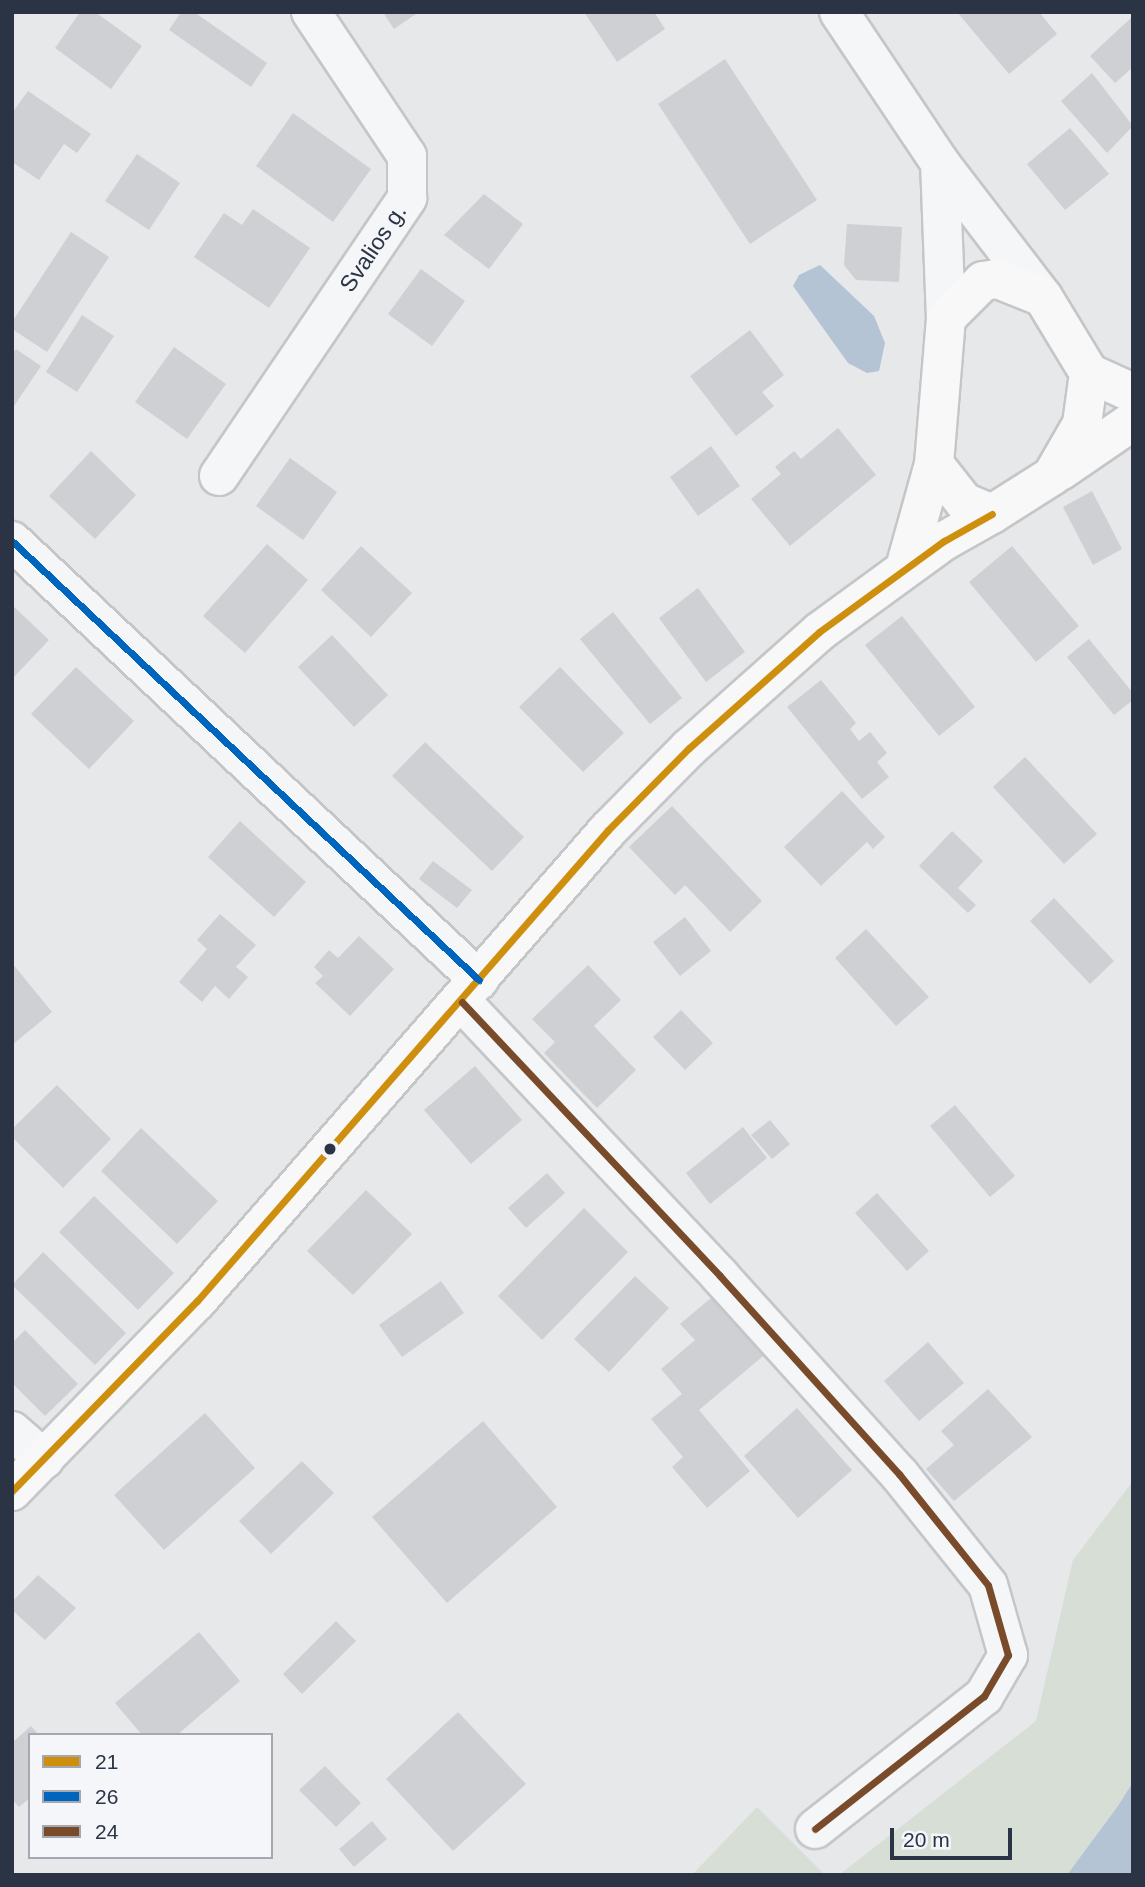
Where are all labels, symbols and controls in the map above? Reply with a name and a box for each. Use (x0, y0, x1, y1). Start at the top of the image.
street label: Svalios g. (334, 199, 412, 297)
unlabelled marker (323, 1142, 337, 1156)
legend (28, 1733, 273, 1859)
text: 21 (95, 1750, 118, 1773)
text: 26 (95, 1785, 118, 1808)
scale bar (893, 1814, 1016, 1858)
text: 24 (95, 1820, 118, 1843)
text: 20 m (903, 1828, 950, 1851)

